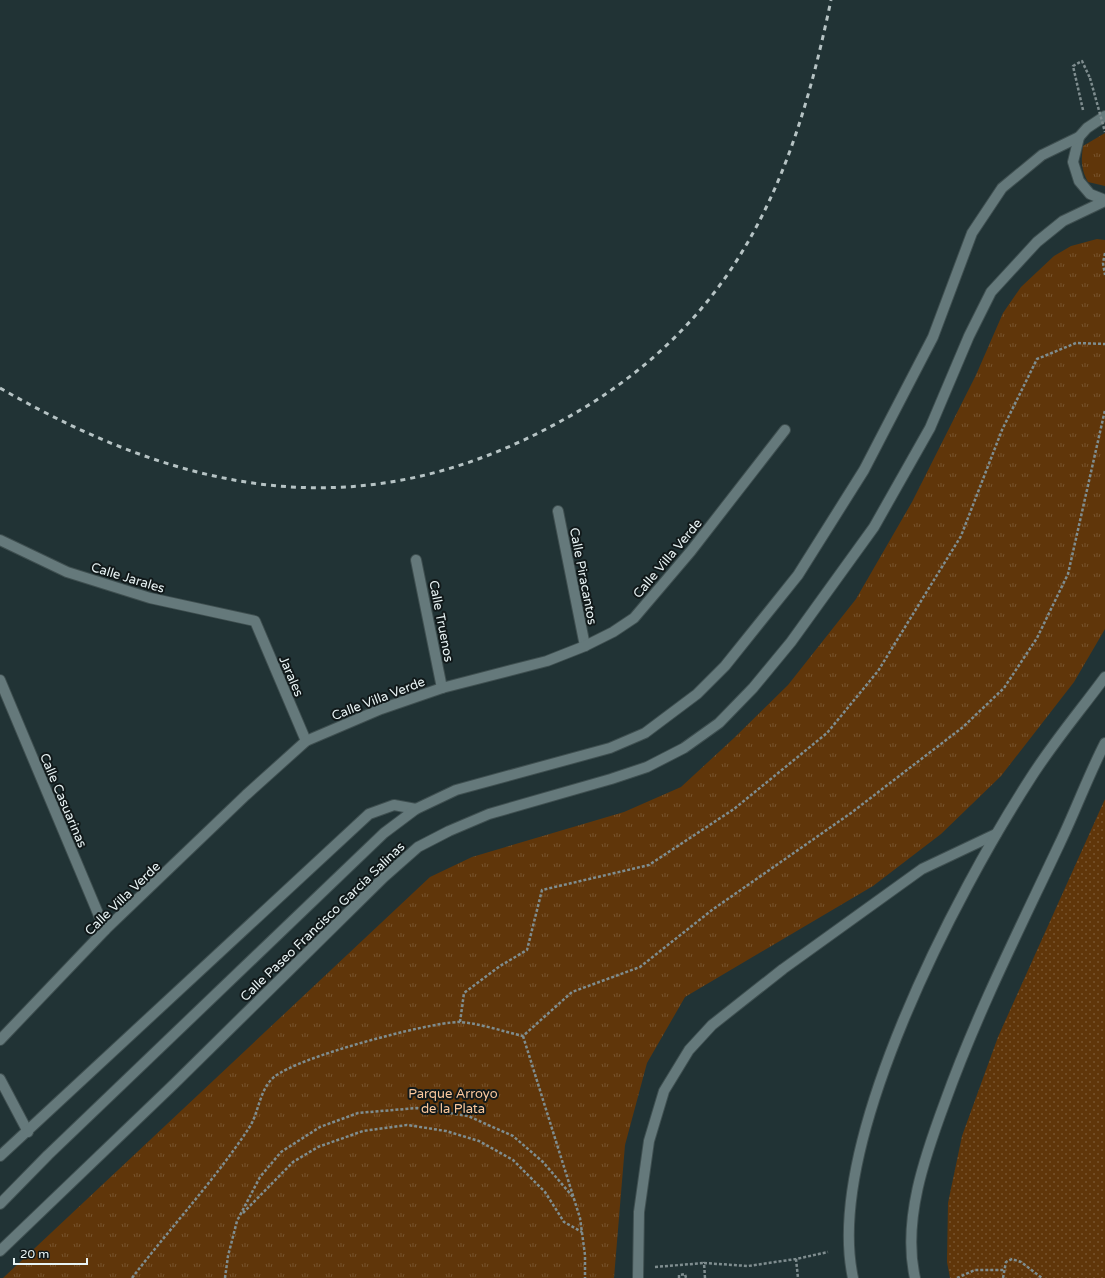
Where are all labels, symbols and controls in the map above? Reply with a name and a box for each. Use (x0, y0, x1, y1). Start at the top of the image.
street label: Calle Villa Verde (630, 516, 706, 602)
street label: Calle Piracantos (566, 526, 600, 626)
street label: Calle Jarales (89, 559, 166, 597)
street label: Calle Truenos (425, 579, 457, 663)
street label: Jarales (275, 654, 307, 699)
street label: Calle Villa Verde (329, 674, 427, 724)
street label: Calle Casuarinas (36, 751, 90, 850)
street label: Calle Paseo Francisco García Salinas (237, 839, 408, 1005)
street label: Calle Villa Verde (82, 859, 164, 939)
park label: Parque Arroyo de la Plata (408, 1086, 498, 1117)
scale bar (14, 1240, 87, 1266)
text: 20 m (20, 1247, 49, 1261)

